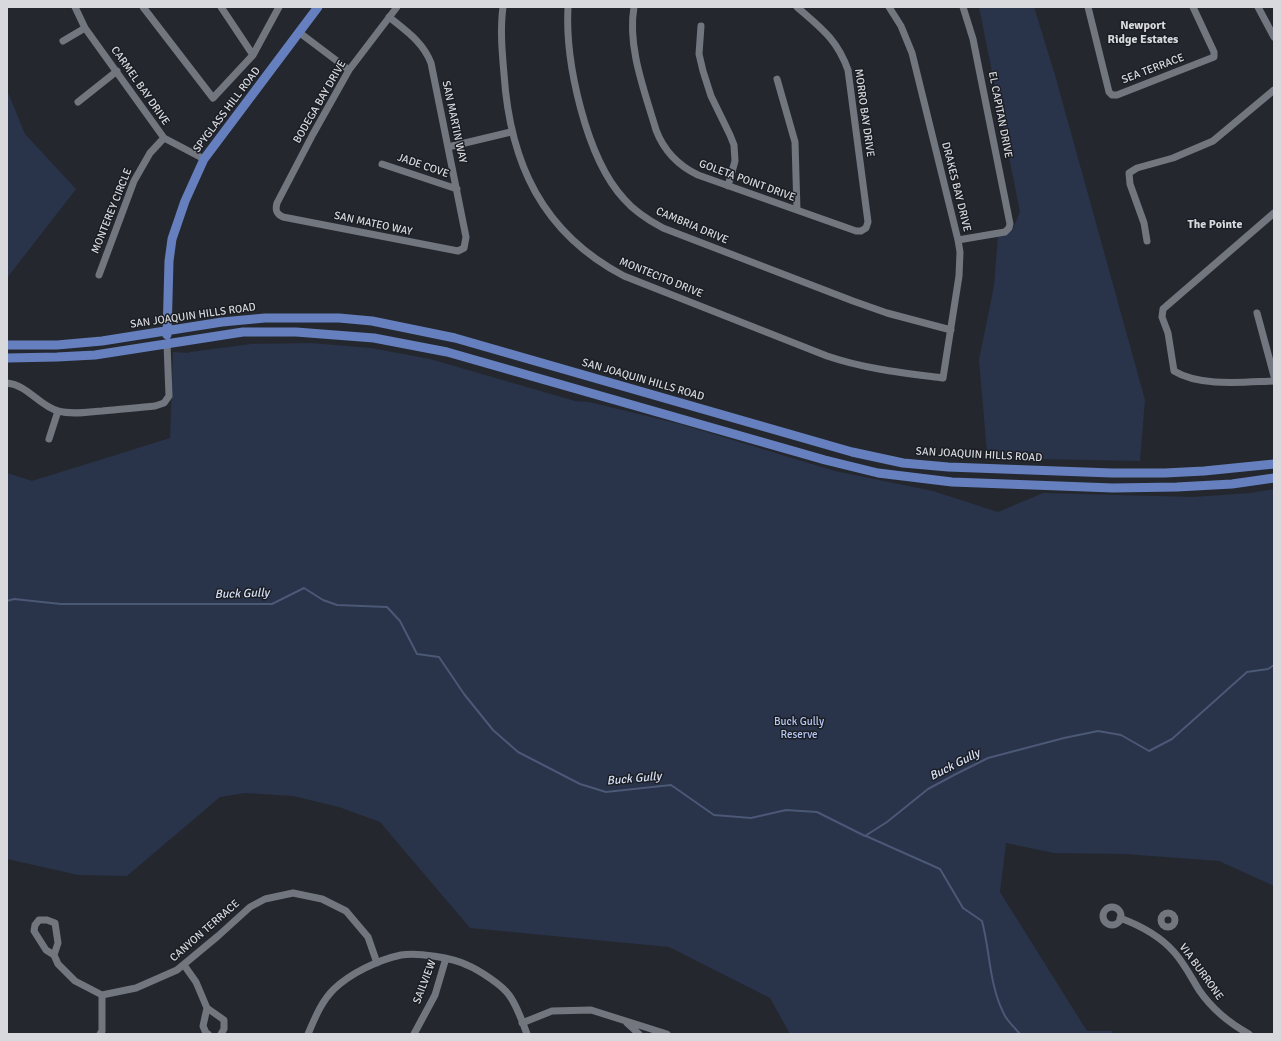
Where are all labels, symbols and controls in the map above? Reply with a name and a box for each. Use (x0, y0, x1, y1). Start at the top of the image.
district label: Newport Ridge Estates (1108, 19, 1178, 47)
street label: CARMEL BAY DRIVE (108, 44, 172, 128)
street label: SEA TERRACE (1120, 51, 1186, 87)
street label: BODEGA BAY DRIVE (291, 58, 349, 146)
street label: SPYGLASS HILL ROAD (191, 65, 263, 155)
street label: MORRO BAY DRIVE (851, 68, 877, 158)
street label: EL CAPITAN DRIVE (985, 71, 1015, 159)
street label: SAN MARTIN WAY (439, 80, 469, 164)
street label: DRAKES BAY DRIVE (938, 141, 974, 233)
street label: JADE COVE (396, 151, 450, 181)
street label: GOLETA POINT DRIVE (697, 157, 797, 205)
street label: MONTEREY CIRCLE (89, 166, 135, 256)
street label: CAMBRIA DRIVE (654, 205, 730, 247)
street label: SAN MATEO WAY (333, 209, 413, 239)
district label: The Pointe (1188, 218, 1242, 232)
street label: MONTECITO DRIVE (617, 255, 705, 301)
street label: SAN JOAQUIN HILLS ROAD (129, 301, 257, 331)
street label: SAN JOAQUIN HILLS ROAD (580, 356, 706, 404)
street label: SAN JOAQUIN HILLS ROAD (915, 445, 1043, 465)
water label: Buck Gully (214, 586, 270, 602)
park label: Buck Gully Reserve (774, 715, 824, 741)
water label: Buck Gully (927, 746, 983, 784)
water label: Buck Gully (606, 769, 662, 789)
street label: CANYON TERRACE (168, 897, 242, 965)
street label: VIA BURRONE (1176, 941, 1226, 1003)
street label: SAILVIEW (411, 958, 439, 1006)

